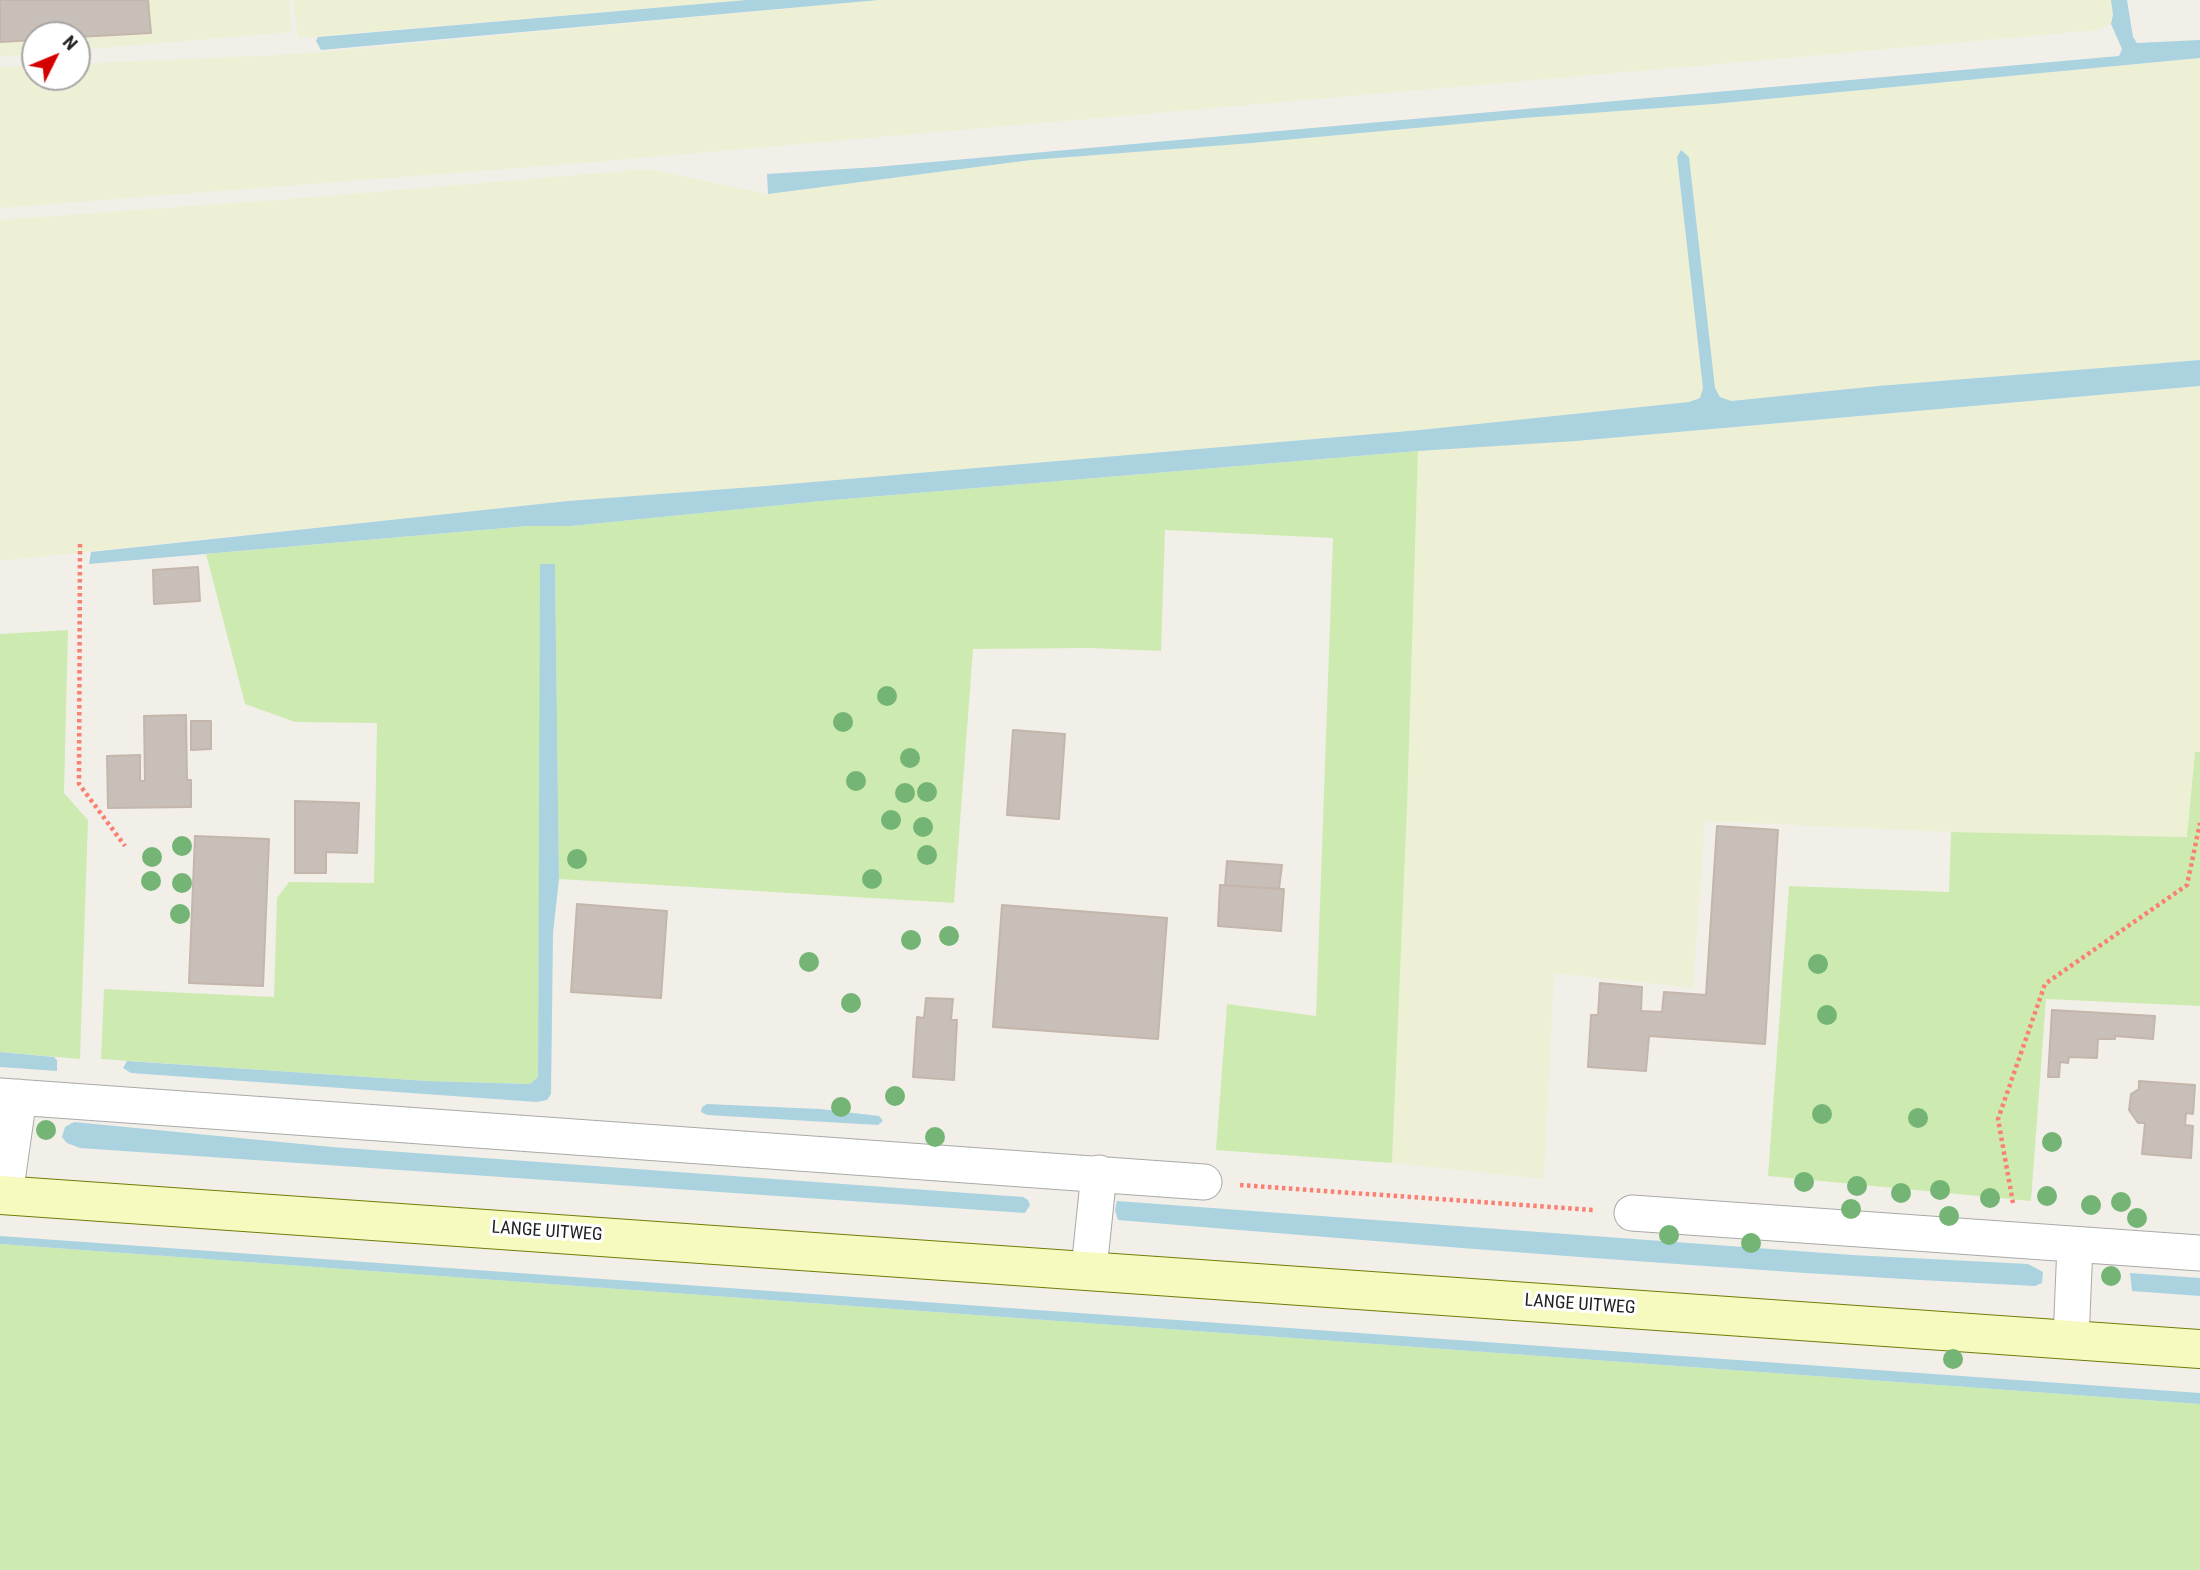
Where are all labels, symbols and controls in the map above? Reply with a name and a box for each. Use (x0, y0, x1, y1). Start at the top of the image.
north arrow (21, 21, 91, 91)
text: N (58, 31, 83, 55)
street label: LANGE UITWEG (491, 1217, 603, 1247)
street label: LANGE UITWEG (1524, 1290, 1636, 1320)

